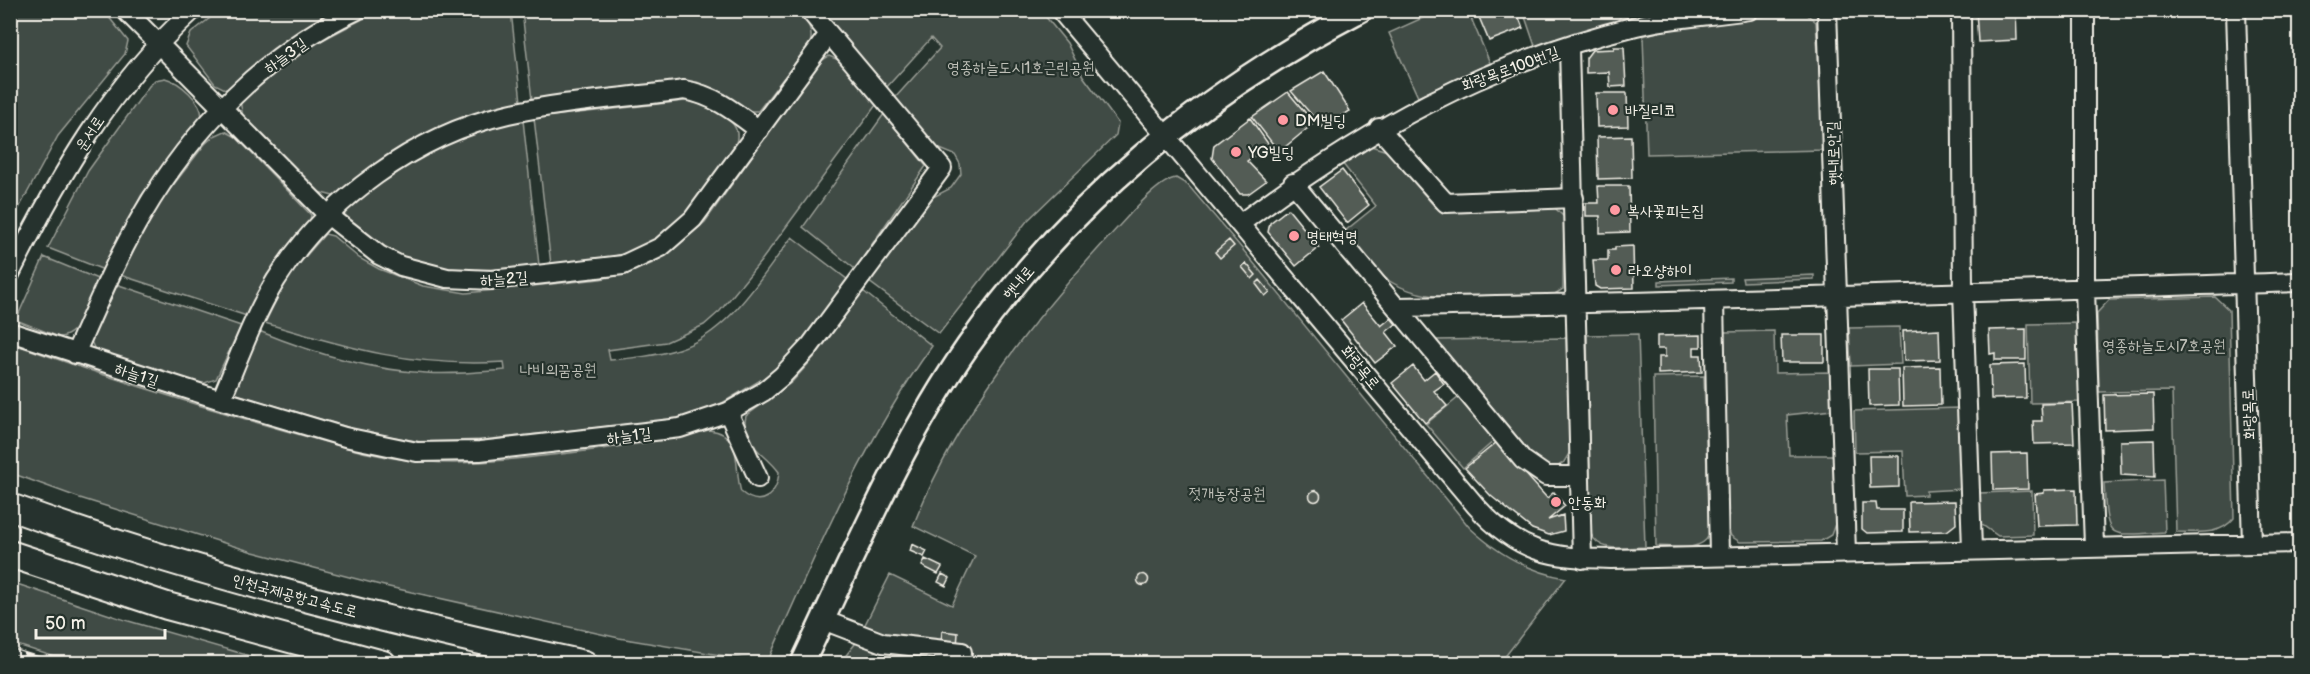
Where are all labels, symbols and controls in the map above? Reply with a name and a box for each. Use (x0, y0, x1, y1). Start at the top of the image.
street label: 하늘3길 (261, 34, 311, 78)
street label: 화랑목로100번길 (1459, 43, 1562, 96)
park label: 영종하늘도시1호근린공원 (947, 59, 1095, 78)
place label: 바질리코 (1625, 102, 1677, 121)
marker: 바질리코 (1606, 103, 1620, 117)
place label: DM빌딩 (1295, 112, 1346, 131)
street label: 운서로 (72, 113, 109, 155)
marker: DM빌딩 (1276, 113, 1290, 127)
street label: 햇내로안길 (1824, 120, 1845, 185)
place label: YG빌딩 (1247, 144, 1294, 163)
marker: YG빌딩 (1229, 145, 1243, 159)
place label: 복사꽃피는집 (1627, 202, 1704, 221)
marker: 복사꽃피는집 (1608, 203, 1622, 217)
place label: 명태혁명 (1306, 228, 1358, 247)
marker: 명태혁명 (1287, 229, 1301, 243)
street label: 햇내로 (999, 262, 1039, 304)
place label: 라오샹하이 (1628, 262, 1692, 281)
marker: 라오샹하이 (1609, 263, 1623, 277)
street label: 하늘2길 (479, 268, 529, 291)
park label: 영종하늘도시7호공원 (2102, 337, 2226, 356)
street label: 화랑목로 (1336, 342, 1383, 394)
street label: 하늘1길 (112, 359, 161, 391)
park label: 나비의꿈공원 (519, 361, 597, 380)
street label: 화랑목로 (2239, 388, 2260, 440)
street label: 하늘1길 (606, 424, 653, 449)
park label: 젓개농장공원 (1188, 485, 1266, 504)
place label: 안동화 (1568, 494, 1607, 513)
marker: 안동화 (1549, 495, 1563, 509)
street label: 인천국제공항고속도로 (230, 571, 359, 622)
scale bar (36, 602, 165, 640)
text: 50 m (45, 613, 86, 634)

